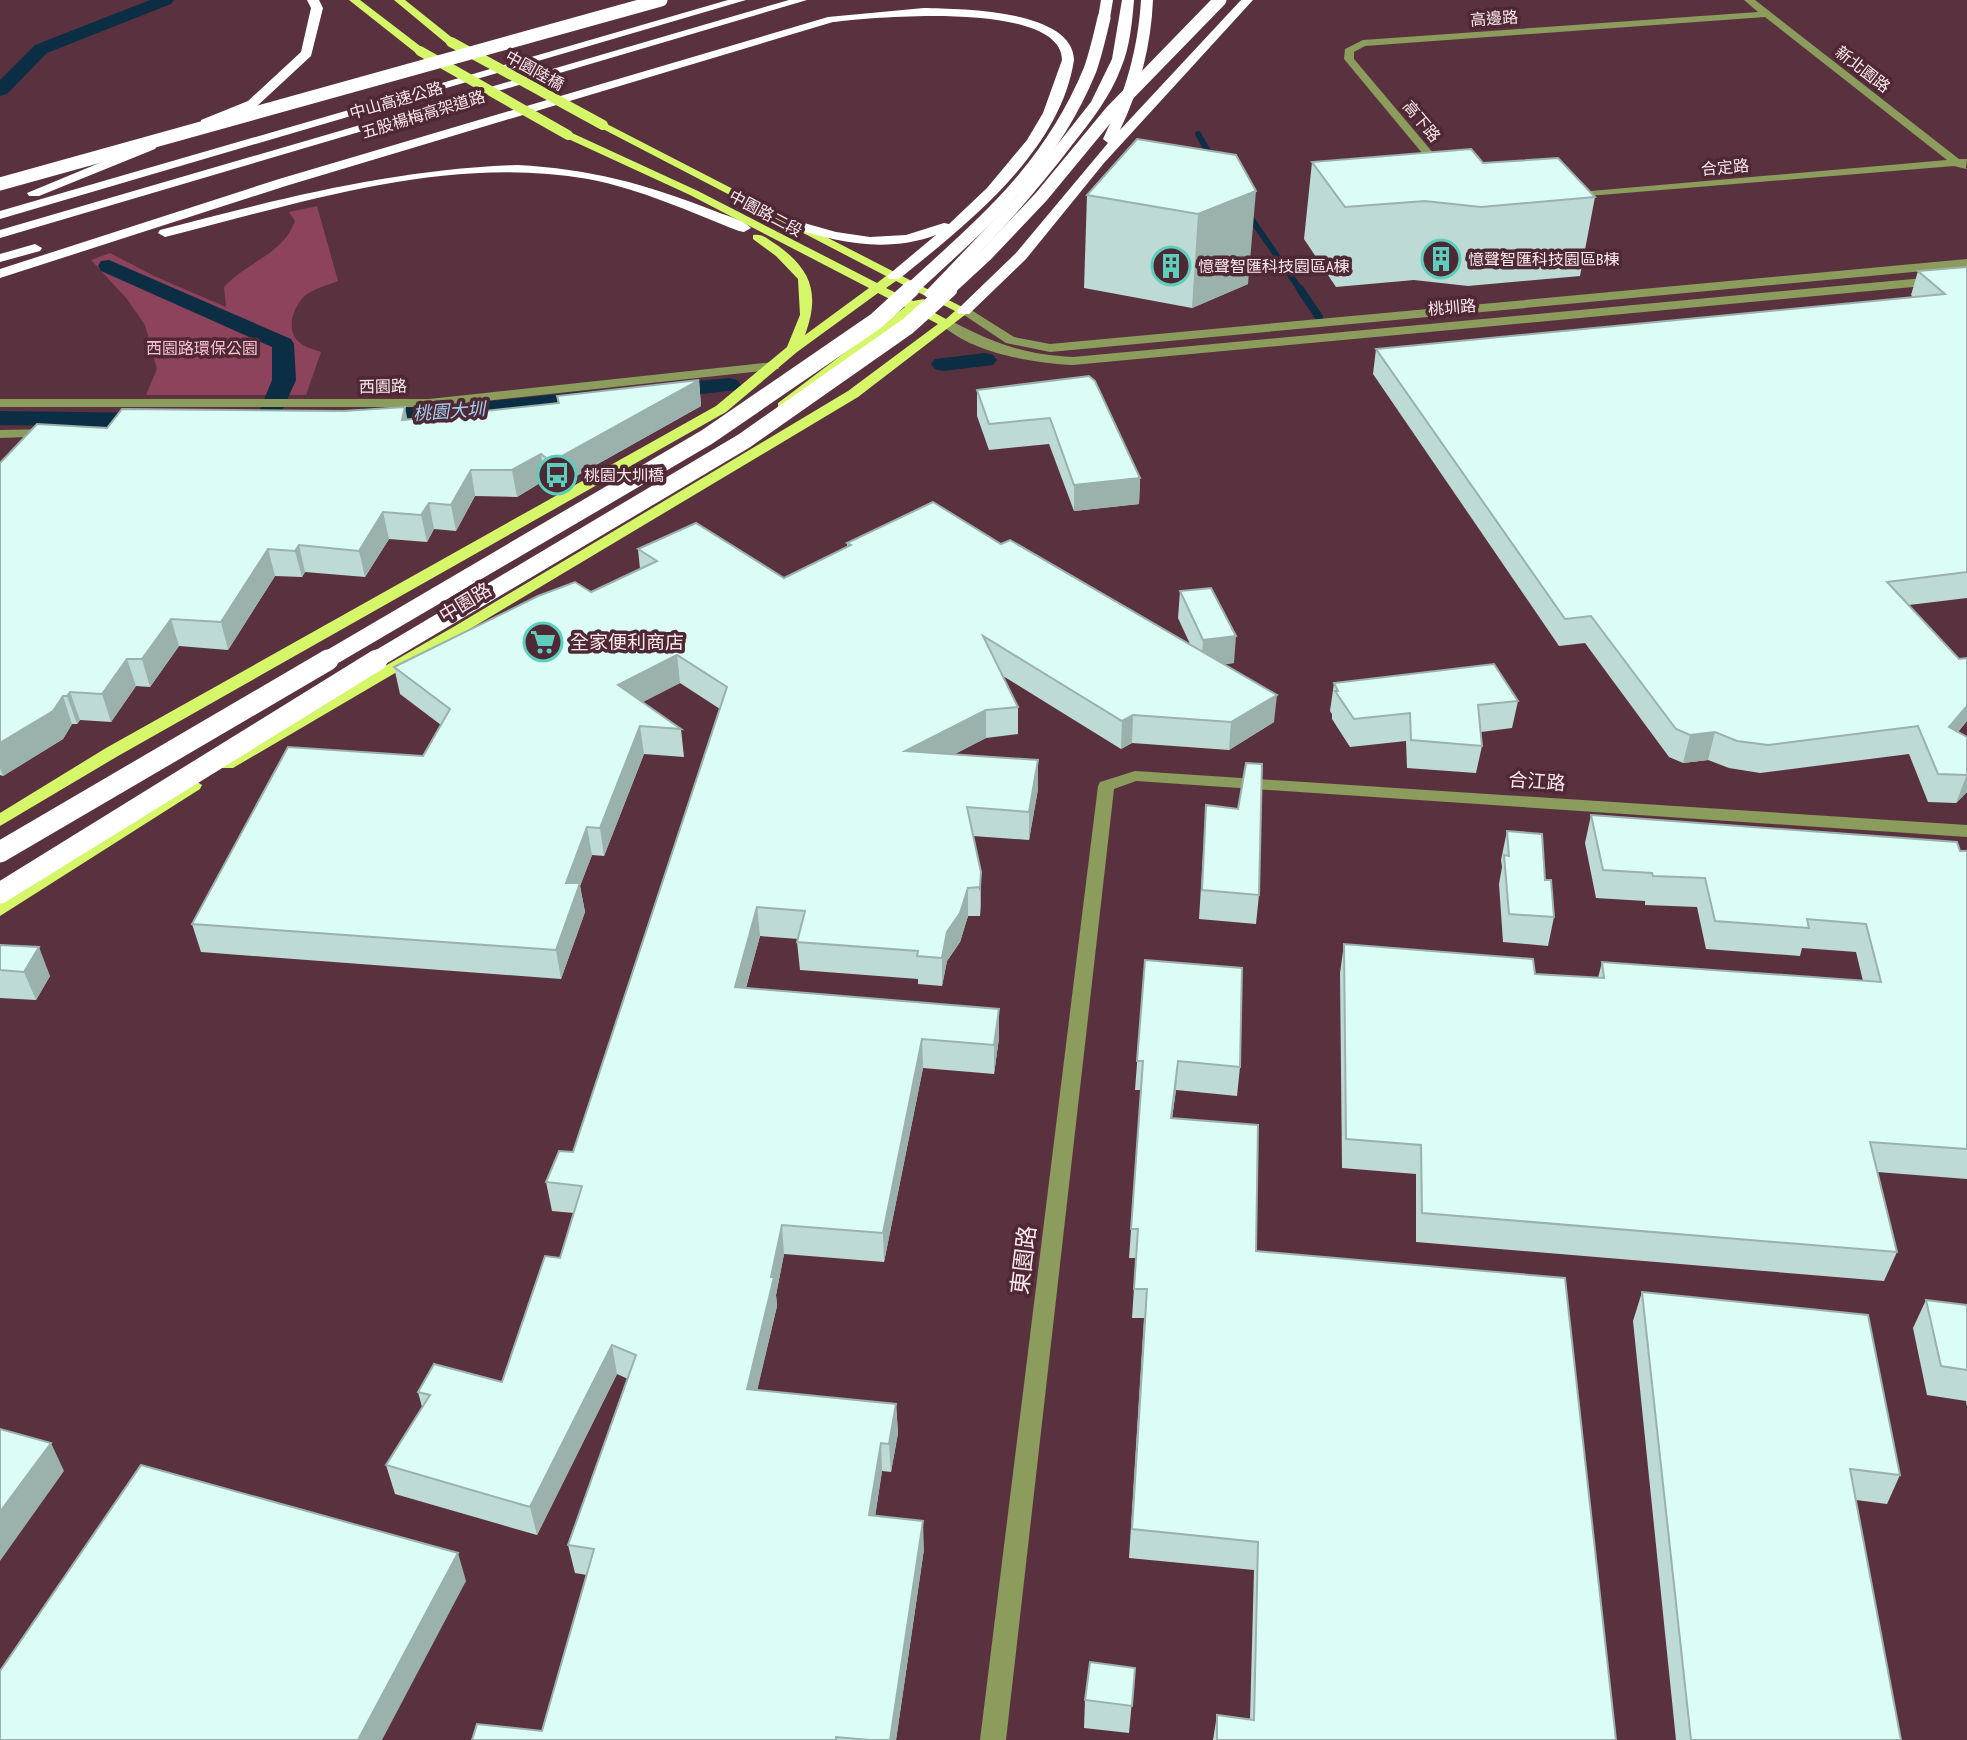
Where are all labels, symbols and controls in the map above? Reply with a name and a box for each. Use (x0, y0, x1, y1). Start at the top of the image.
street label: 高邊路 (1469, 6, 1519, 30)
street label: 新北園路 (1832, 41, 1894, 97)
street label: 中園陸橋 (502, 46, 568, 94)
street label: 中山高速公路 (347, 77, 445, 123)
street label: 五股楊梅高架道路 (359, 86, 487, 142)
street label: 高下路 (1399, 96, 1445, 146)
street label: 合定路 (1700, 155, 1750, 179)
street label: 中園路二段 (726, 185, 806, 241)
building icon: 憶聲智匯科技園區B棟 (1420, 238, 1462, 280)
building icon: 憶聲智匯科技園區A棟 (1150, 245, 1192, 287)
place label: 憶聲智匯科技園區B棟 (1468, 249, 1620, 269)
place label: 憶聲智匯科技園區A棟 (1198, 256, 1350, 276)
street label: 桃圳路 (1427, 295, 1477, 319)
park label: 西園路環保公園 (146, 338, 258, 358)
street label: 西園路 (359, 376, 407, 396)
water label: 桃園大圳 (412, 397, 489, 425)
bus stop icon: 桃園大圳橋 (536, 454, 578, 496)
place label: 桃園大圳橋 (584, 465, 664, 485)
street label: 中園路 (434, 577, 496, 627)
supermarket icon: 全家便利商店 (522, 621, 564, 663)
place label: 全家便利商店 (570, 630, 684, 654)
street label: 合江路 (1508, 767, 1566, 795)
street label: 東園路 (1004, 1224, 1042, 1296)

